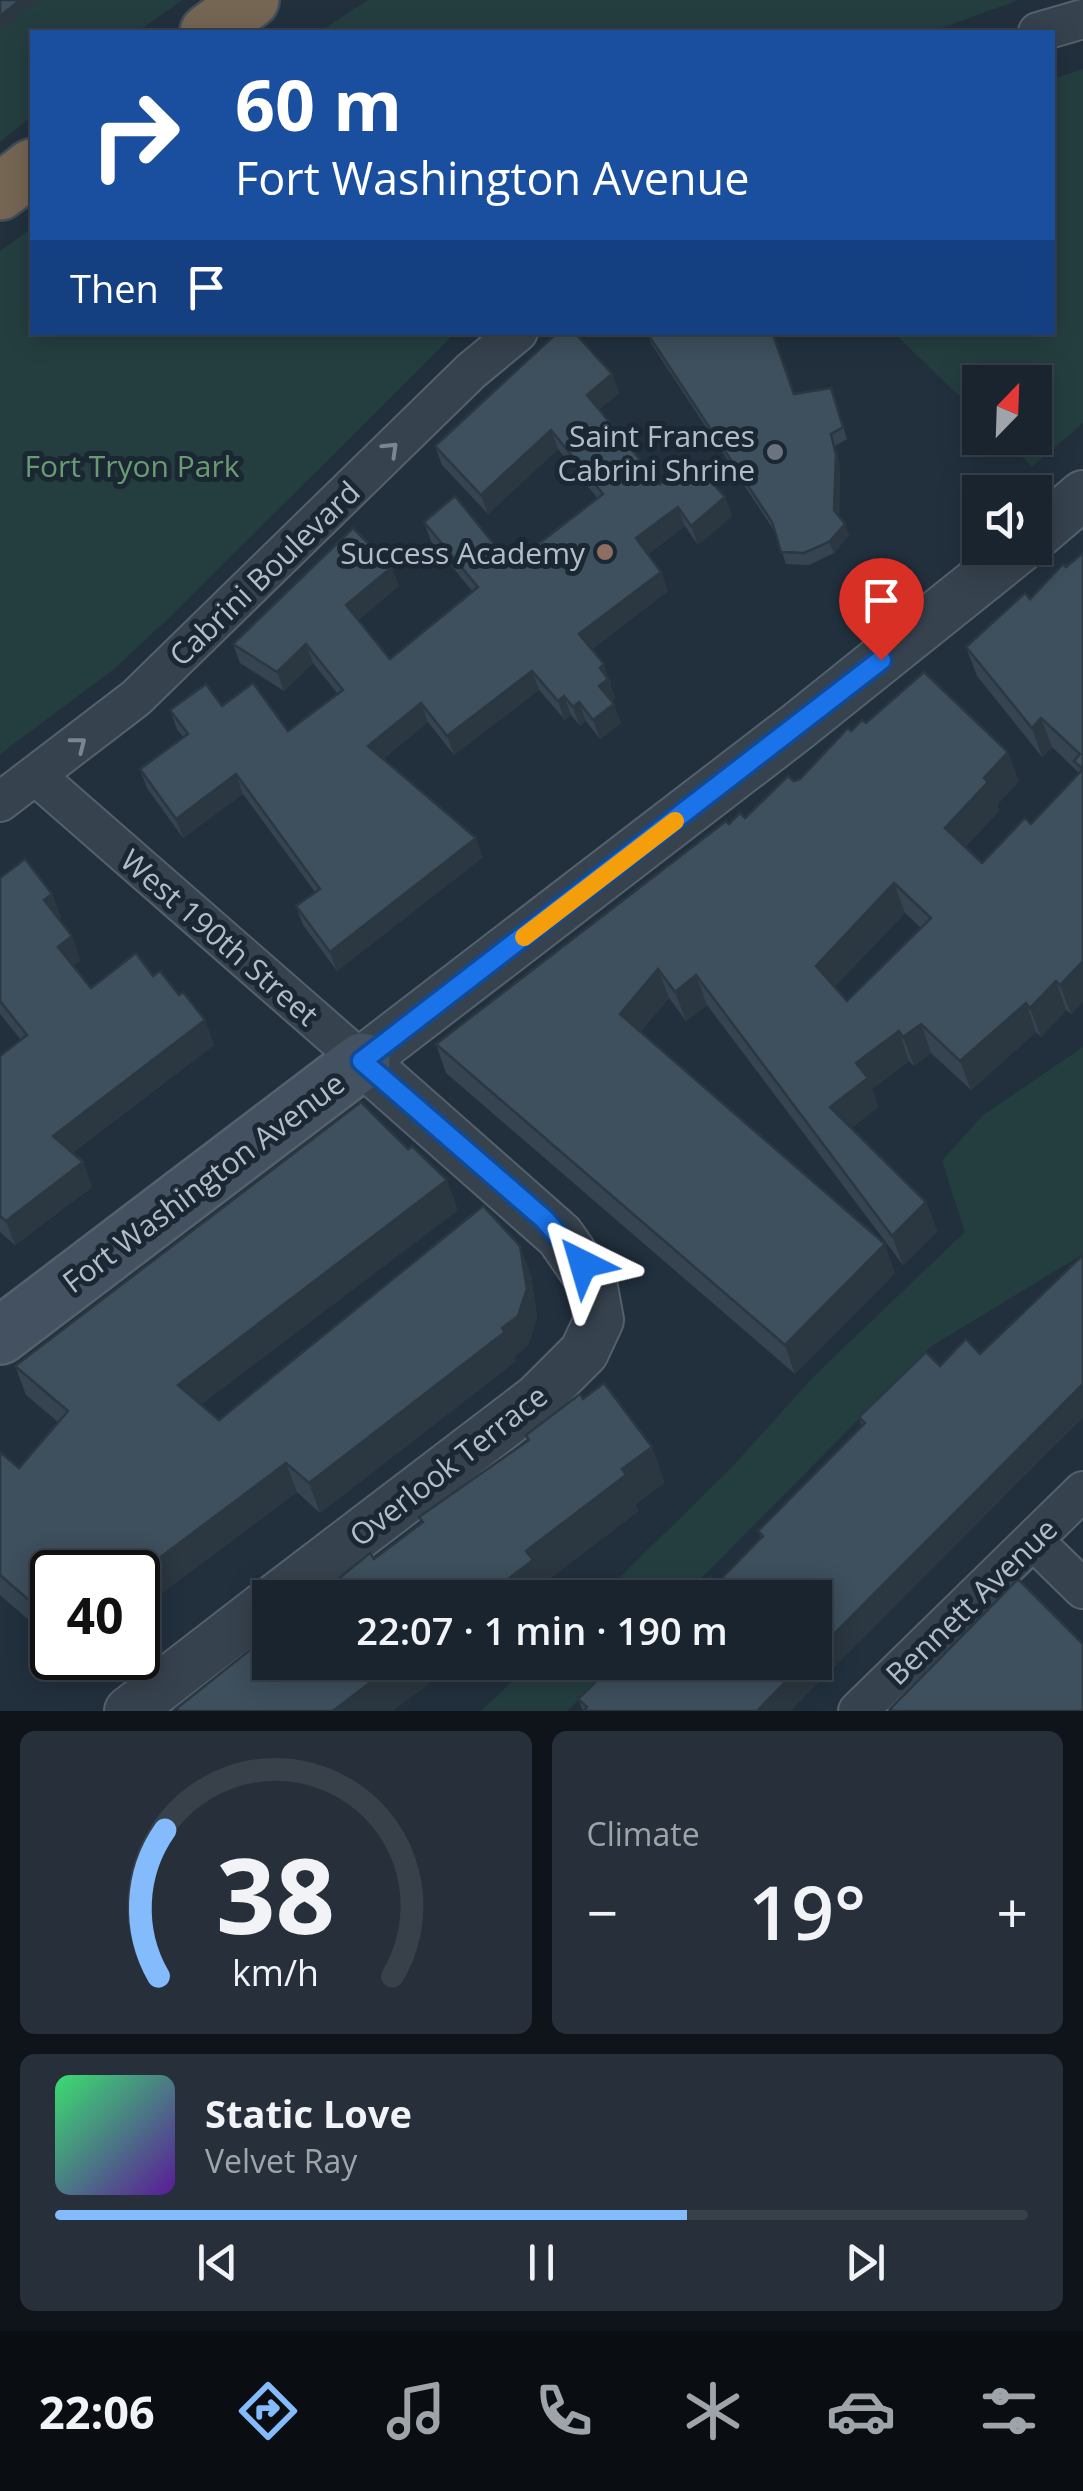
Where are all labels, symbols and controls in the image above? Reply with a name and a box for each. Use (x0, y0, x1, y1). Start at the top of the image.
text: 60 m (235, 56, 402, 152)
icon: right (70, 70, 200, 200)
text: Fort Washington Avenue (235, 147, 749, 208)
icon: arrive (179, 260, 234, 315)
text: Then (70, 262, 159, 314)
north arrow (962, 365, 1052, 455)
map controls (962, 365, 1052, 565)
place label: Saint Frances Cabrini Shrine (558, 415, 755, 490)
marker: Saint Frances Cabrini Shrine (764, 441, 786, 463)
one-way arrow (380, 443, 398, 461)
park label: Fort Tryon Park (24, 445, 240, 486)
street label: Cabrini Boulevard (160, 471, 368, 675)
button: sound (962, 475, 1052, 565)
place label: Success Academy (340, 532, 586, 573)
marker: Success Academy (594, 541, 616, 563)
pin (839, 558, 924, 661)
icon: arrive (854, 573, 909, 628)
one-way arrow (67, 738, 85, 756)
street label: West 190th Street (112, 840, 328, 1034)
street label: Fort Washington Avenue (54, 1062, 352, 1302)
position arrow (531, 1212, 635, 1316)
street label: Overlook Terrace (341, 1375, 555, 1555)
street label: Bennett Avenue (876, 1509, 1066, 1693)
speed limit sign: 40 (30, 1550, 160, 1680)
text: 22:07 · 1 min · 190 m (356, 1604, 728, 1656)
text: Climate (587, 1812, 700, 1855)
text: 38 (216, 1823, 335, 1964)
text: 19° (748, 1860, 866, 1962)
text: − (587, 1874, 618, 1949)
text: + (997, 1874, 1028, 1949)
text: km/h (232, 1948, 319, 1996)
text: Static Love (205, 2087, 412, 2139)
text: Velvet Ray (205, 2139, 357, 2182)
icon: previous (190, 2235, 245, 2290)
icon: pause (514, 2235, 569, 2290)
icon: next (838, 2235, 893, 2290)
icon: directions (233, 2376, 303, 2446)
icon: music (381, 2376, 451, 2446)
icon: phone (529, 2376, 599, 2446)
icon: climate (678, 2376, 748, 2446)
icon: car (826, 2376, 896, 2446)
icon: filters (974, 2376, 1044, 2446)
text: 22:06 (39, 2381, 155, 2442)

